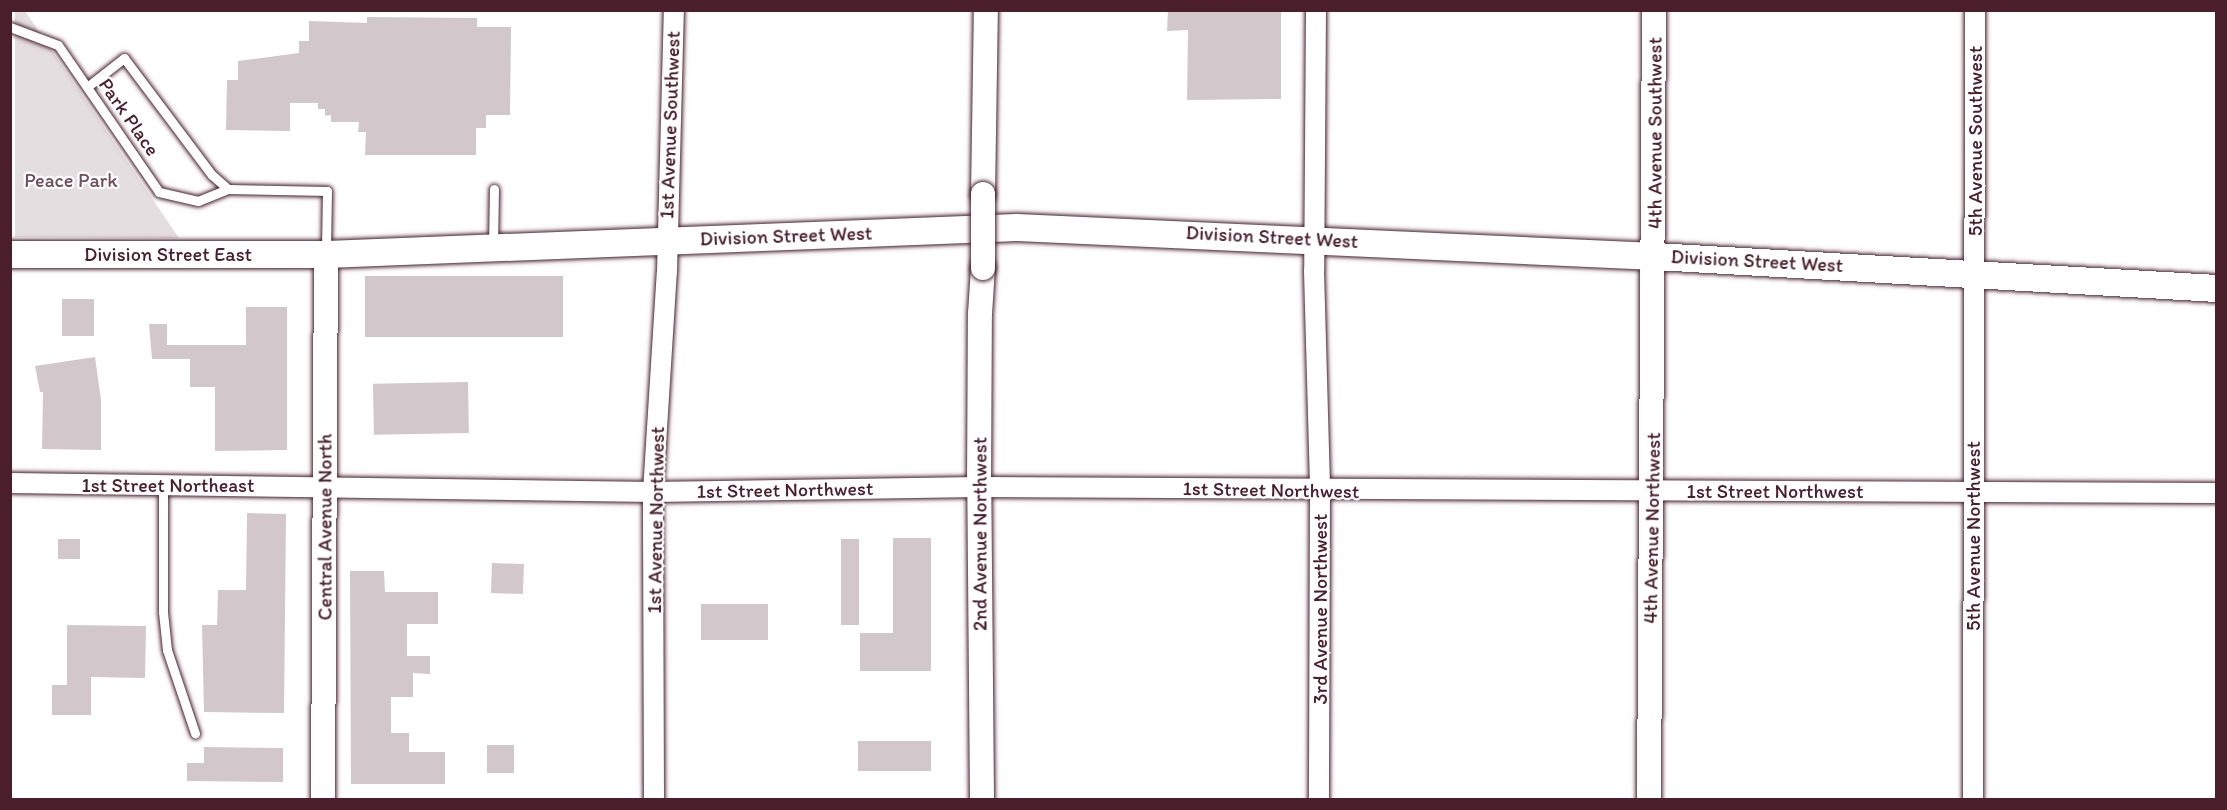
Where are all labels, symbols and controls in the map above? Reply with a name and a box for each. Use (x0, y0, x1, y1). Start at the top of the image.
street label: 1st Avenue Southwest (655, 31, 685, 219)
street label: 4th Avenue Southwest (1643, 37, 1667, 229)
street label: 5th Avenue Southwest (1963, 46, 1987, 236)
street label: Park Place (93, 73, 165, 161)
park label: Peace Park (24, 168, 118, 192)
street label: Division Street West (699, 221, 873, 251)
street label: Division Street West (1185, 221, 1359, 253)
street label: Division Street East (84, 242, 252, 266)
street label: Division Street West (1670, 245, 1844, 277)
street label: 1st Avenue Northwest (642, 427, 670, 613)
street label: 4th Avenue Northwest (1638, 432, 1666, 624)
street label: Central Avenue North (313, 434, 337, 620)
street label: 2nd Avenue Northwest (968, 437, 992, 631)
street label: 5th Avenue Northwest (1961, 441, 1985, 631)
street label: 1st Street Northeast (81, 473, 255, 497)
street label: 1st Street Northwest (696, 476, 874, 504)
street label: 1st Street Northwest (1182, 476, 1360, 504)
street label: 1st Street Northwest (1687, 479, 1863, 503)
street label: 3rd Avenue Northwest (1308, 514, 1332, 704)

